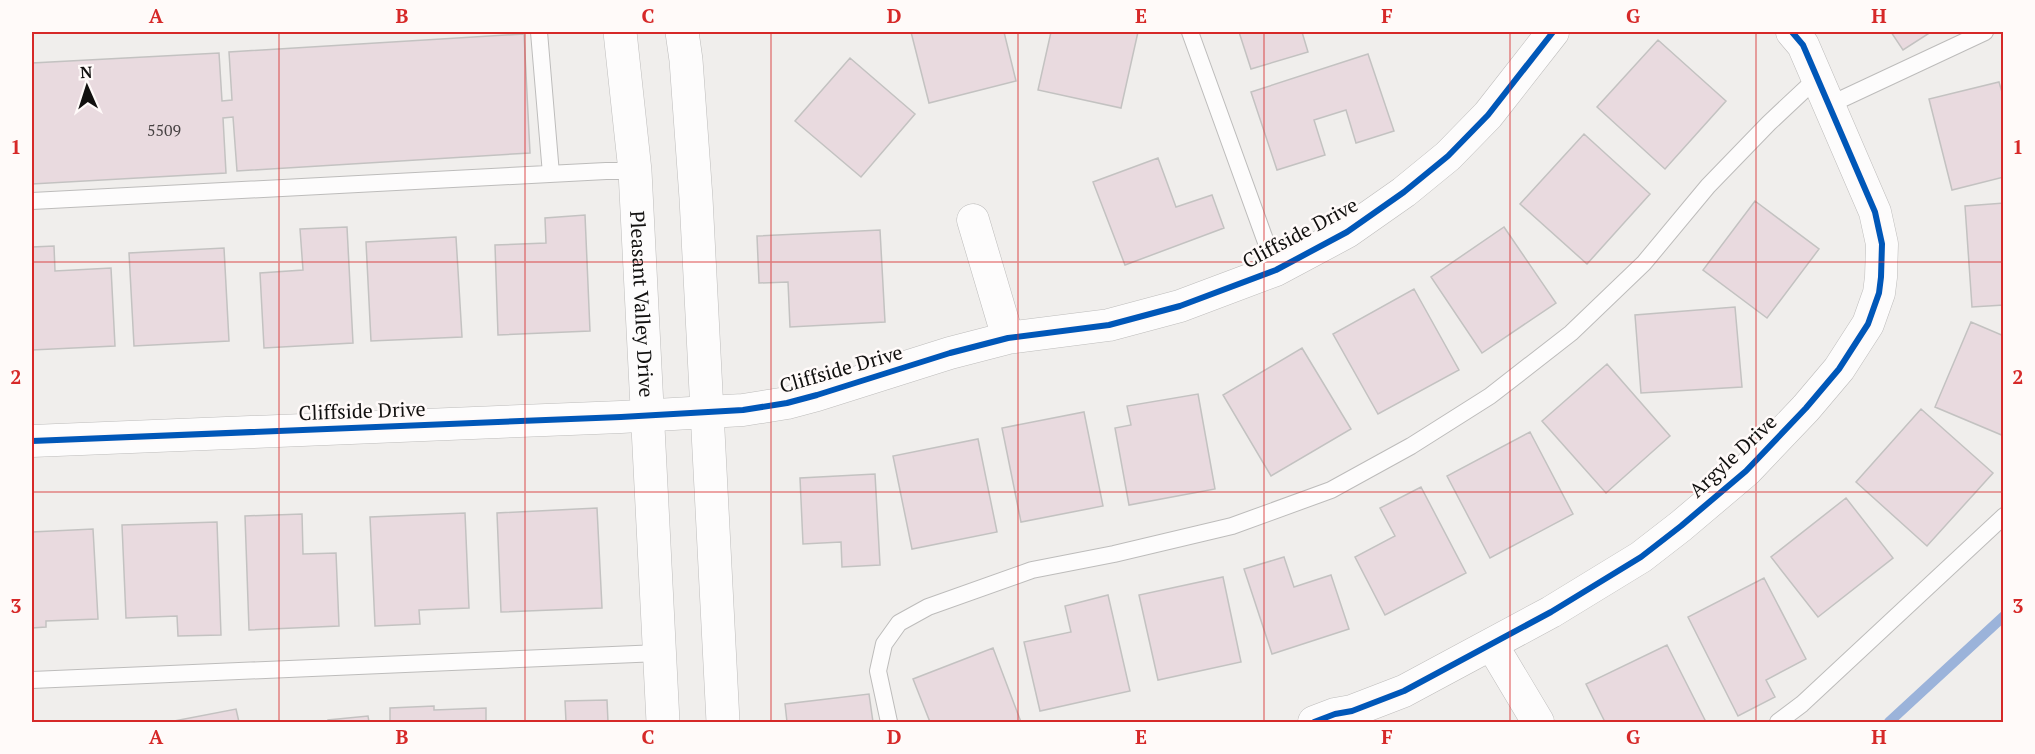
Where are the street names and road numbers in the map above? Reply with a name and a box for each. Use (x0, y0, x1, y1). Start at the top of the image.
street label: Cliffside Drive (1237, 191, 1362, 274)
street label: Pleasant Valley Drive (624, 210, 660, 398)
street label: Cliffside Drive (776, 338, 906, 399)
street label: Cliffside Drive (298, 395, 426, 426)
street label: Argyle Drive (1683, 408, 1782, 503)

